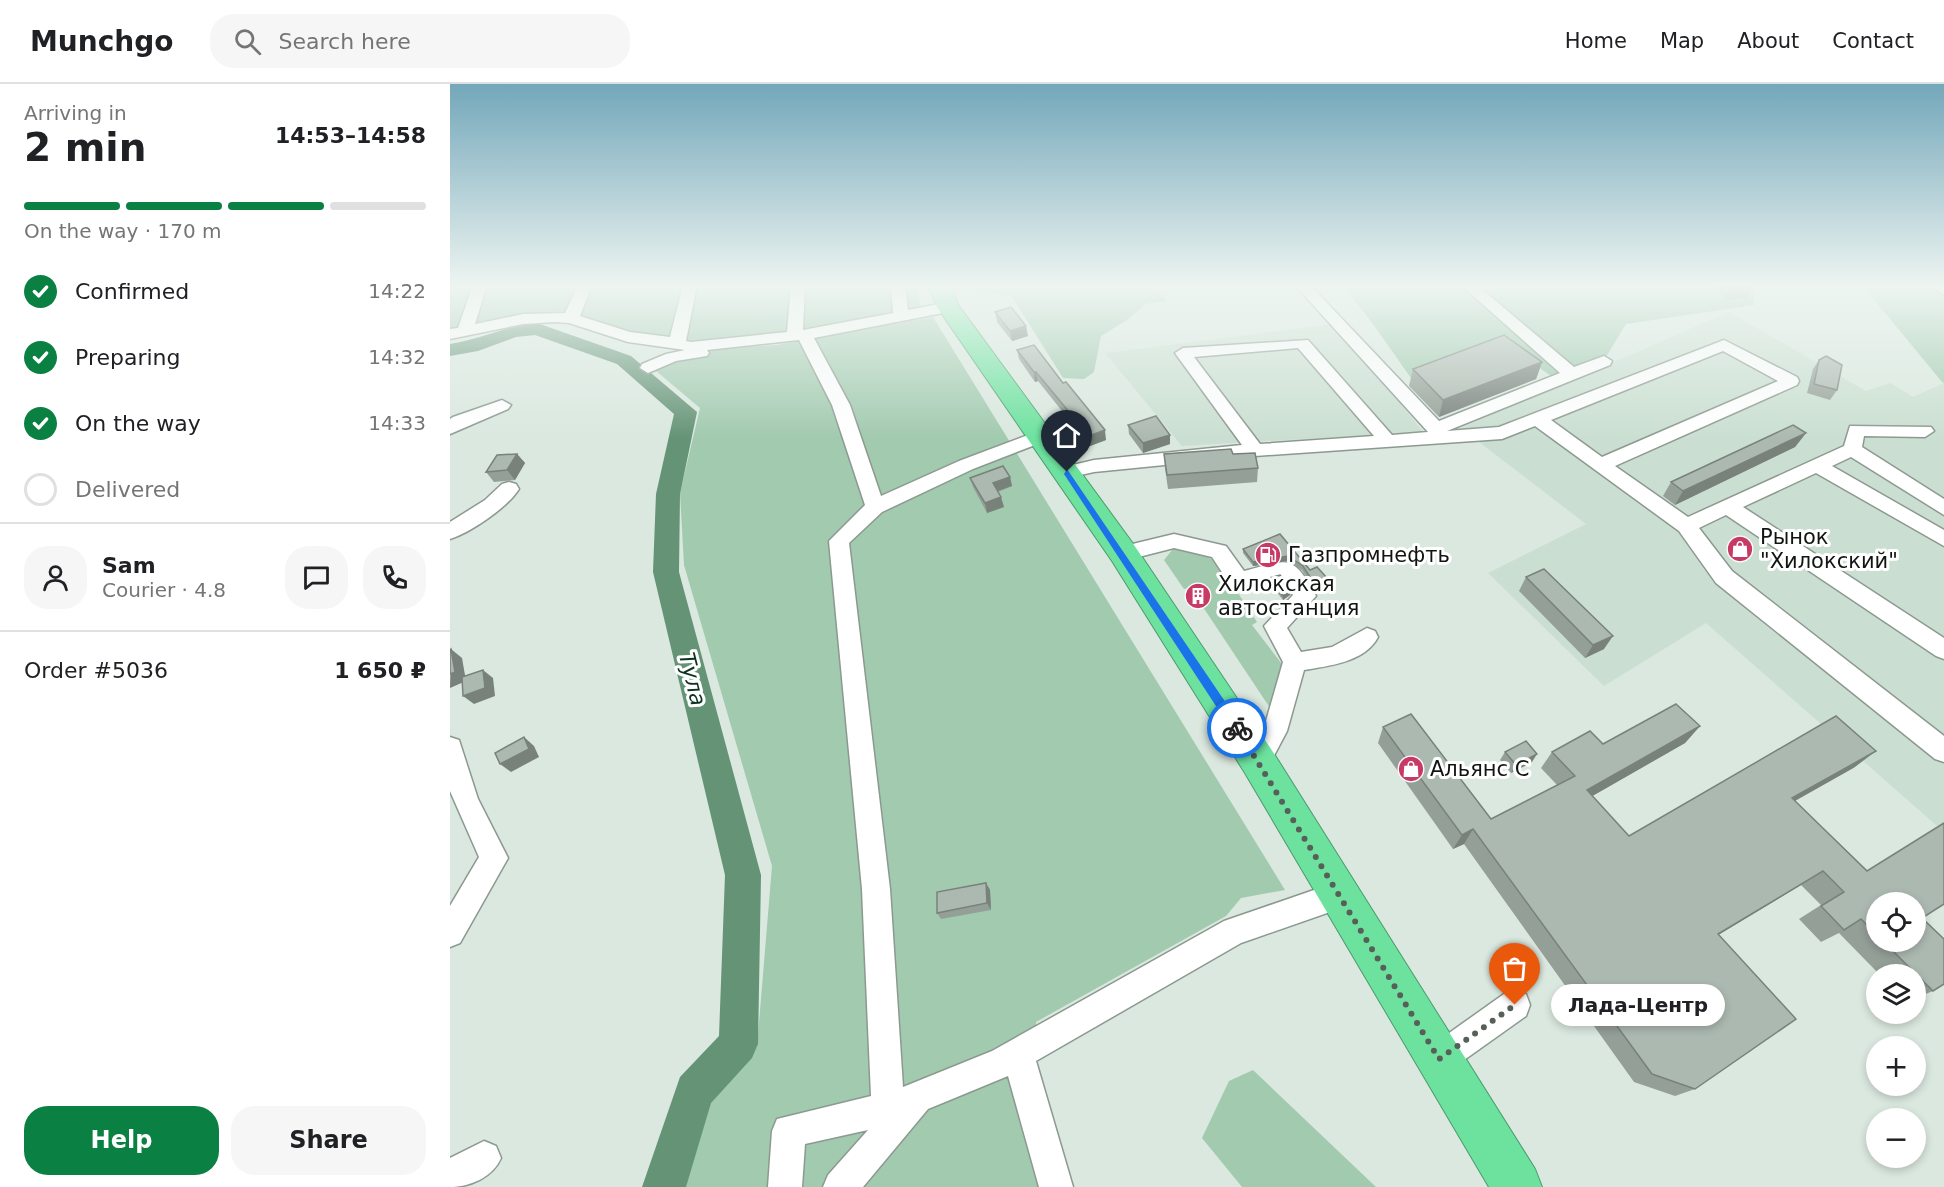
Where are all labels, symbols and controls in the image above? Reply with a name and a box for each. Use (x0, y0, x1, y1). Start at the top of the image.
search box (210, 14, 630, 68)
text: Munchgo (30, 25, 174, 58)
icon: search (231, 25, 264, 58)
text: Search here (279, 29, 411, 54)
text: Home (1565, 29, 1627, 53)
text: Map (1660, 29, 1704, 53)
text: About (1737, 29, 1799, 53)
text: Contact (1832, 29, 1914, 53)
text: Arriving in (24, 101, 127, 125)
text: 14:53–14:58 (275, 123, 426, 148)
text: 2 min (24, 125, 146, 170)
text: On the way · 170 m (24, 219, 222, 243)
icon: check (24, 275, 57, 308)
text: Confirmed (75, 279, 189, 304)
text: 14:22 (368, 279, 426, 303)
icon: check (24, 341, 57, 374)
text: Preparing (75, 345, 181, 370)
text: 14:32 (368, 345, 426, 369)
icon: check (24, 407, 57, 440)
pin (1041, 410, 1092, 472)
text: On the way (75, 411, 201, 436)
text: 14:33 (368, 411, 426, 435)
icon: home (1050, 419, 1083, 452)
text: Delivered (75, 477, 180, 502)
place label: Рынок "Хилокский" (1760, 525, 1898, 573)
shop icon: Рынок "Хилокский" (1725, 534, 1755, 564)
fuel station icon: Газпромнефть (1253, 540, 1283, 570)
place label: Газпромнефть (1288, 543, 1450, 567)
button: person (24, 546, 87, 609)
button: chat (285, 546, 348, 609)
button: phone (363, 546, 426, 609)
text: Sam (102, 553, 156, 578)
place label: Хилокская автостанция (1218, 572, 1359, 620)
text: Courier · 4.8 (102, 578, 226, 602)
building icon: Хилокская автостанция (1183, 581, 1213, 611)
water label: Тула (674, 650, 711, 708)
text: Order #5036 (24, 658, 168, 683)
text: 1 650 ₽ (334, 658, 426, 683)
courier (1207, 698, 1267, 758)
icon: bike (1221, 712, 1254, 745)
shop icon: Альянс С (1396, 754, 1426, 784)
place label: Альянс С (1430, 757, 1529, 781)
map controls (1866, 892, 1926, 1168)
button: locate (1866, 892, 1926, 952)
pin (1489, 943, 1540, 1005)
icon: bag (1498, 952, 1531, 985)
button: layers (1866, 964, 1926, 1024)
callout: Лада-Центр (1551, 984, 1725, 1026)
text: Лада-Центр (1568, 993, 1708, 1017)
button: + (1866, 1036, 1926, 1096)
button: Help (24, 1106, 219, 1175)
button: Share (231, 1106, 426, 1175)
button: − (1866, 1108, 1926, 1168)

